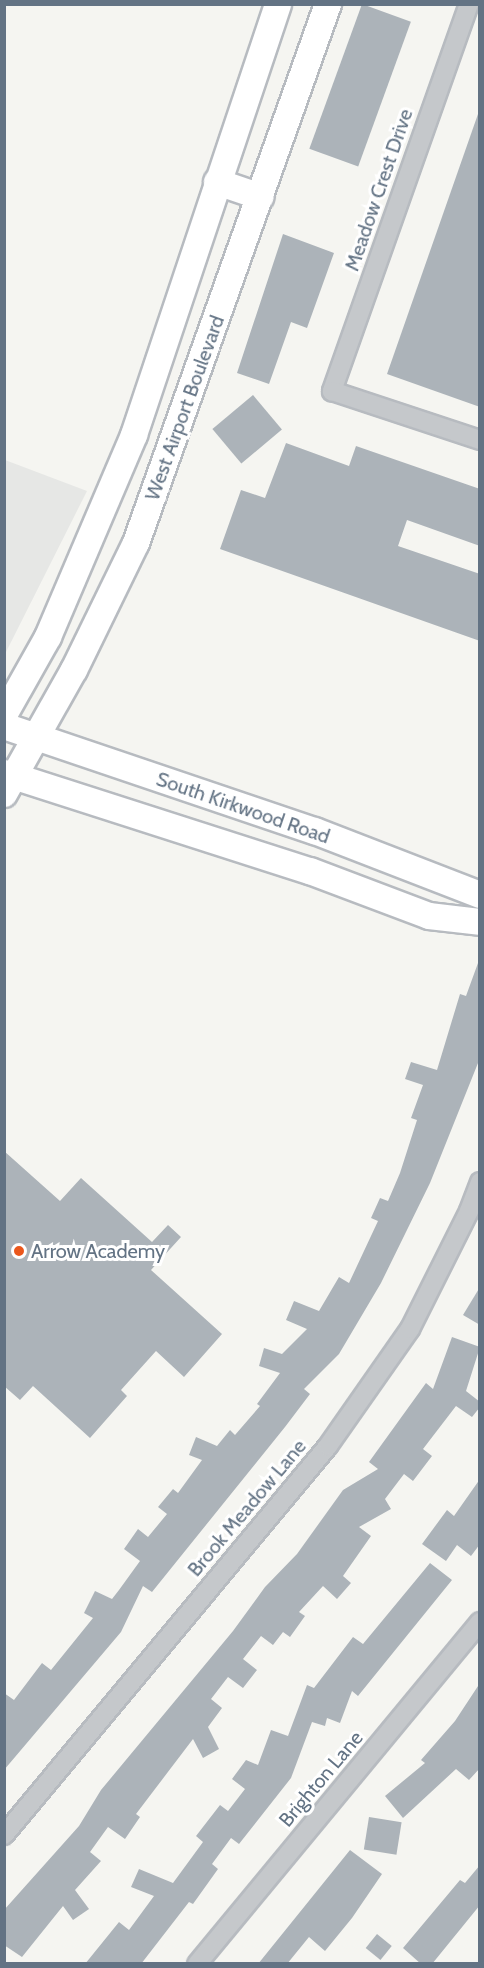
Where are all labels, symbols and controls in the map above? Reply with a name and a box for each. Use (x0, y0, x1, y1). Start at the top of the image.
street label: Meadow Crest Drive (340, 106, 418, 274)
street label: West Airport Boulevard (140, 312, 230, 504)
street label: South Kirkwood Road (153, 767, 333, 849)
place label: Arrow Academy (31, 1239, 165, 1263)
marker: Arrow Academy (12, 1244, 26, 1258)
street label: Brook Meadow Lane (183, 1435, 311, 1581)
street label: Brighton Lane (274, 1726, 368, 1832)

